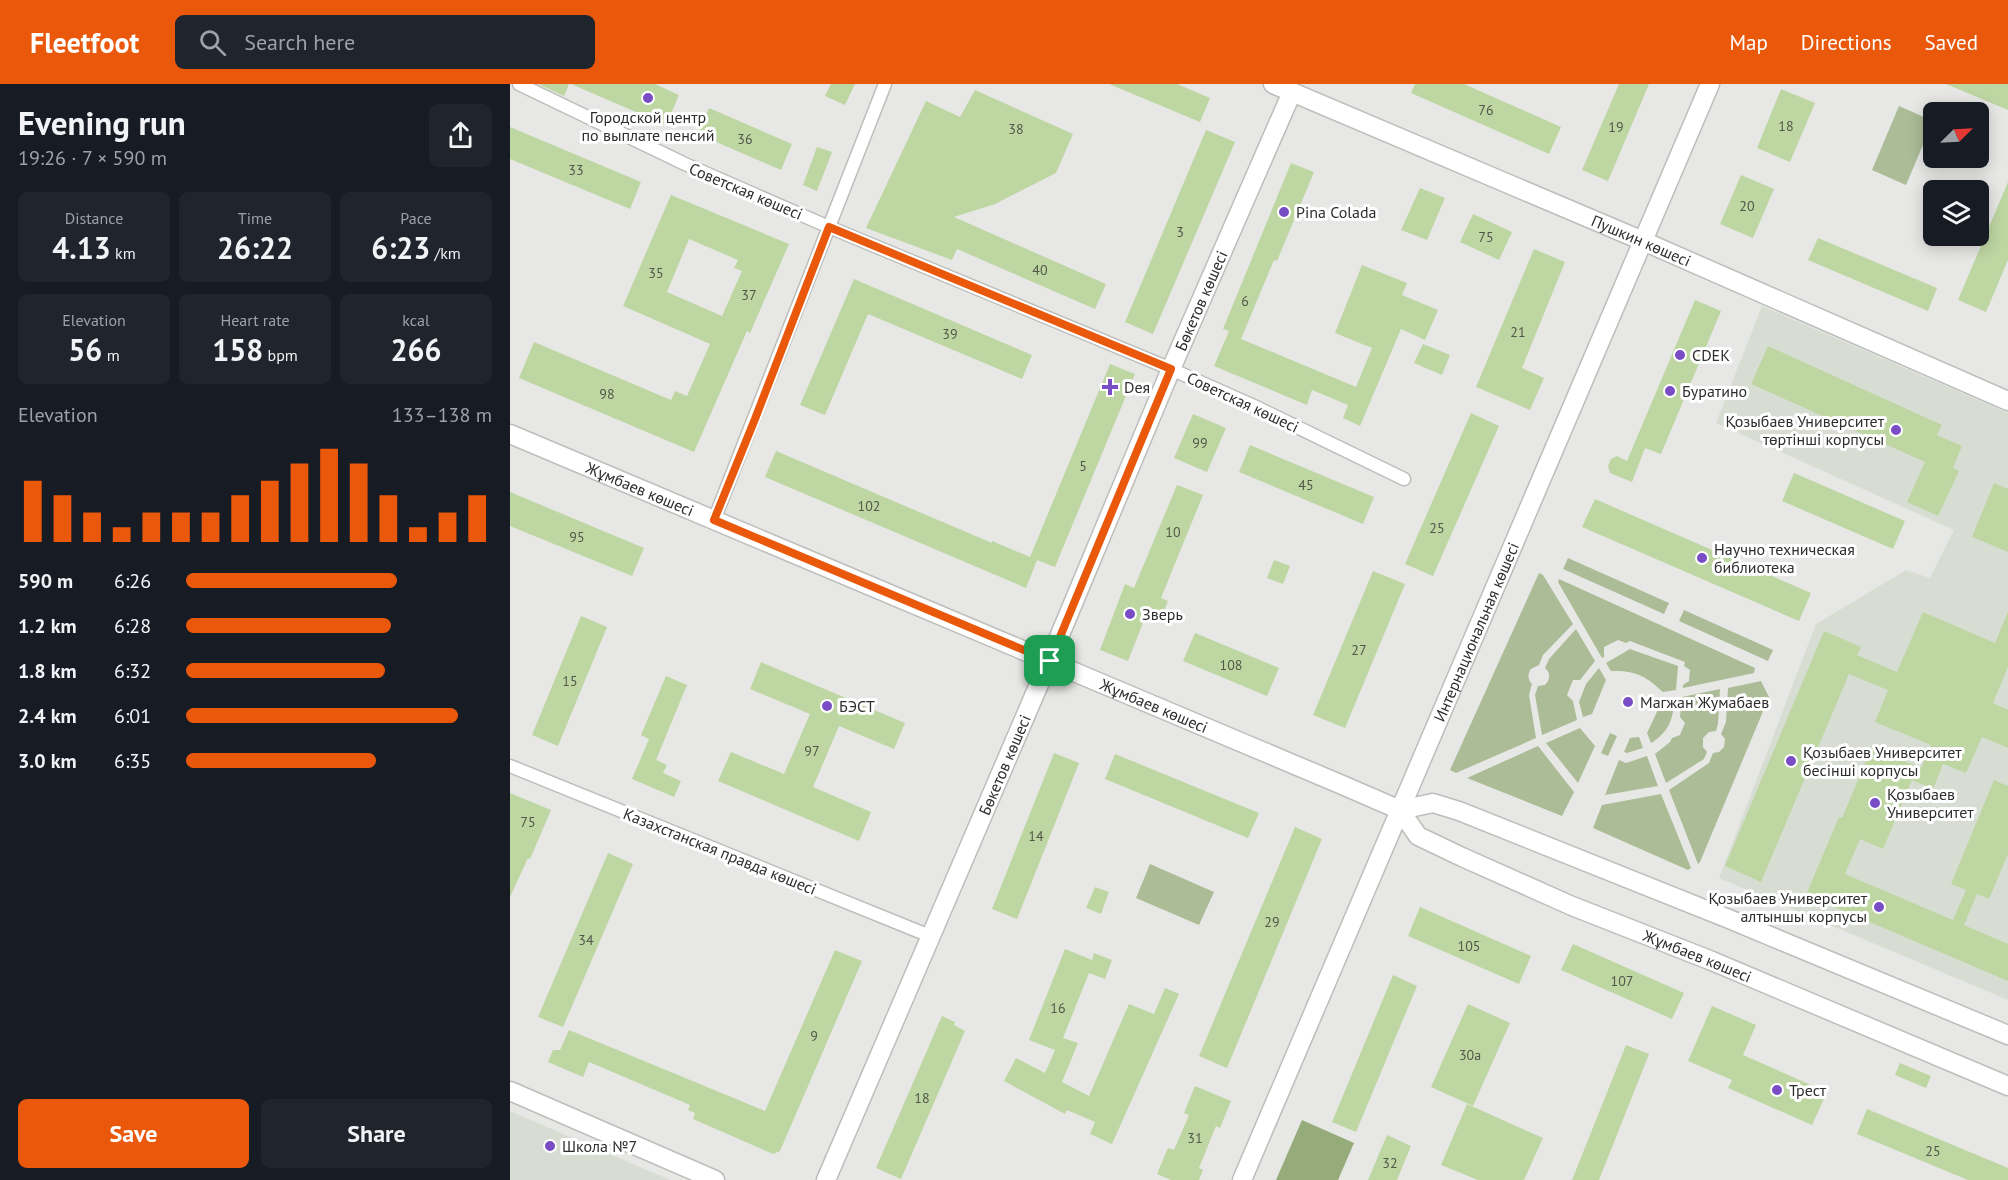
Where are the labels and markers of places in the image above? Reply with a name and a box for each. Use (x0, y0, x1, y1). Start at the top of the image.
marker: Городской центр по выплате пенсий (641, 91, 655, 105)
place label: Городской центр по выплате пенсий (581, 107, 715, 145)
place label: Pina Colada (1296, 202, 1377, 222)
marker: Pina Colada (1277, 205, 1291, 219)
place label: CDEK (1692, 345, 1730, 365)
marker: CDEK (1673, 348, 1687, 362)
place label: Deя (1124, 377, 1150, 397)
marker: Deя (1101, 378, 1119, 396)
place label: Буратино (1682, 381, 1747, 401)
marker: Буратино (1663, 384, 1677, 398)
place label: Қозыбаев Университет төртінші корпусы (1725, 411, 1885, 449)
marker: Қозыбаев Университет төртінші корпусы (1889, 423, 1903, 437)
place label: Научно техническая библиотека (1714, 539, 1855, 577)
marker: Научно техническая библиотека (1695, 551, 1709, 565)
place label: Зверь (1142, 604, 1183, 624)
marker: Зверь (1123, 607, 1137, 621)
pin (1024, 635, 1075, 686)
place label: Магжан Жумабаев (1640, 692, 1769, 712)
marker: Магжан Жумабаев (1621, 695, 1635, 709)
place label: БЭСТ (839, 696, 875, 716)
marker: БЭСТ (820, 699, 834, 713)
place label: Қозыбаев Университет бесінші корпусы (1803, 742, 1962, 780)
marker: Қозыбаев Университет бесінші корпусы (1784, 754, 1798, 768)
place label: Қозыбаев Университет (1887, 784, 1974, 822)
marker: Қозыбаев Университет (1868, 796, 1882, 810)
place label: Қозыбаев Университет алтыншы корпусы (1708, 888, 1868, 926)
marker: Қозыбаев Университет алтыншы корпусы (1872, 900, 1886, 914)
place label: Трест (1789, 1080, 1827, 1100)
marker: Трест (1770, 1083, 1784, 1097)
place label: Школа №7 (562, 1136, 637, 1156)
marker: Школа №7 (543, 1139, 557, 1153)

